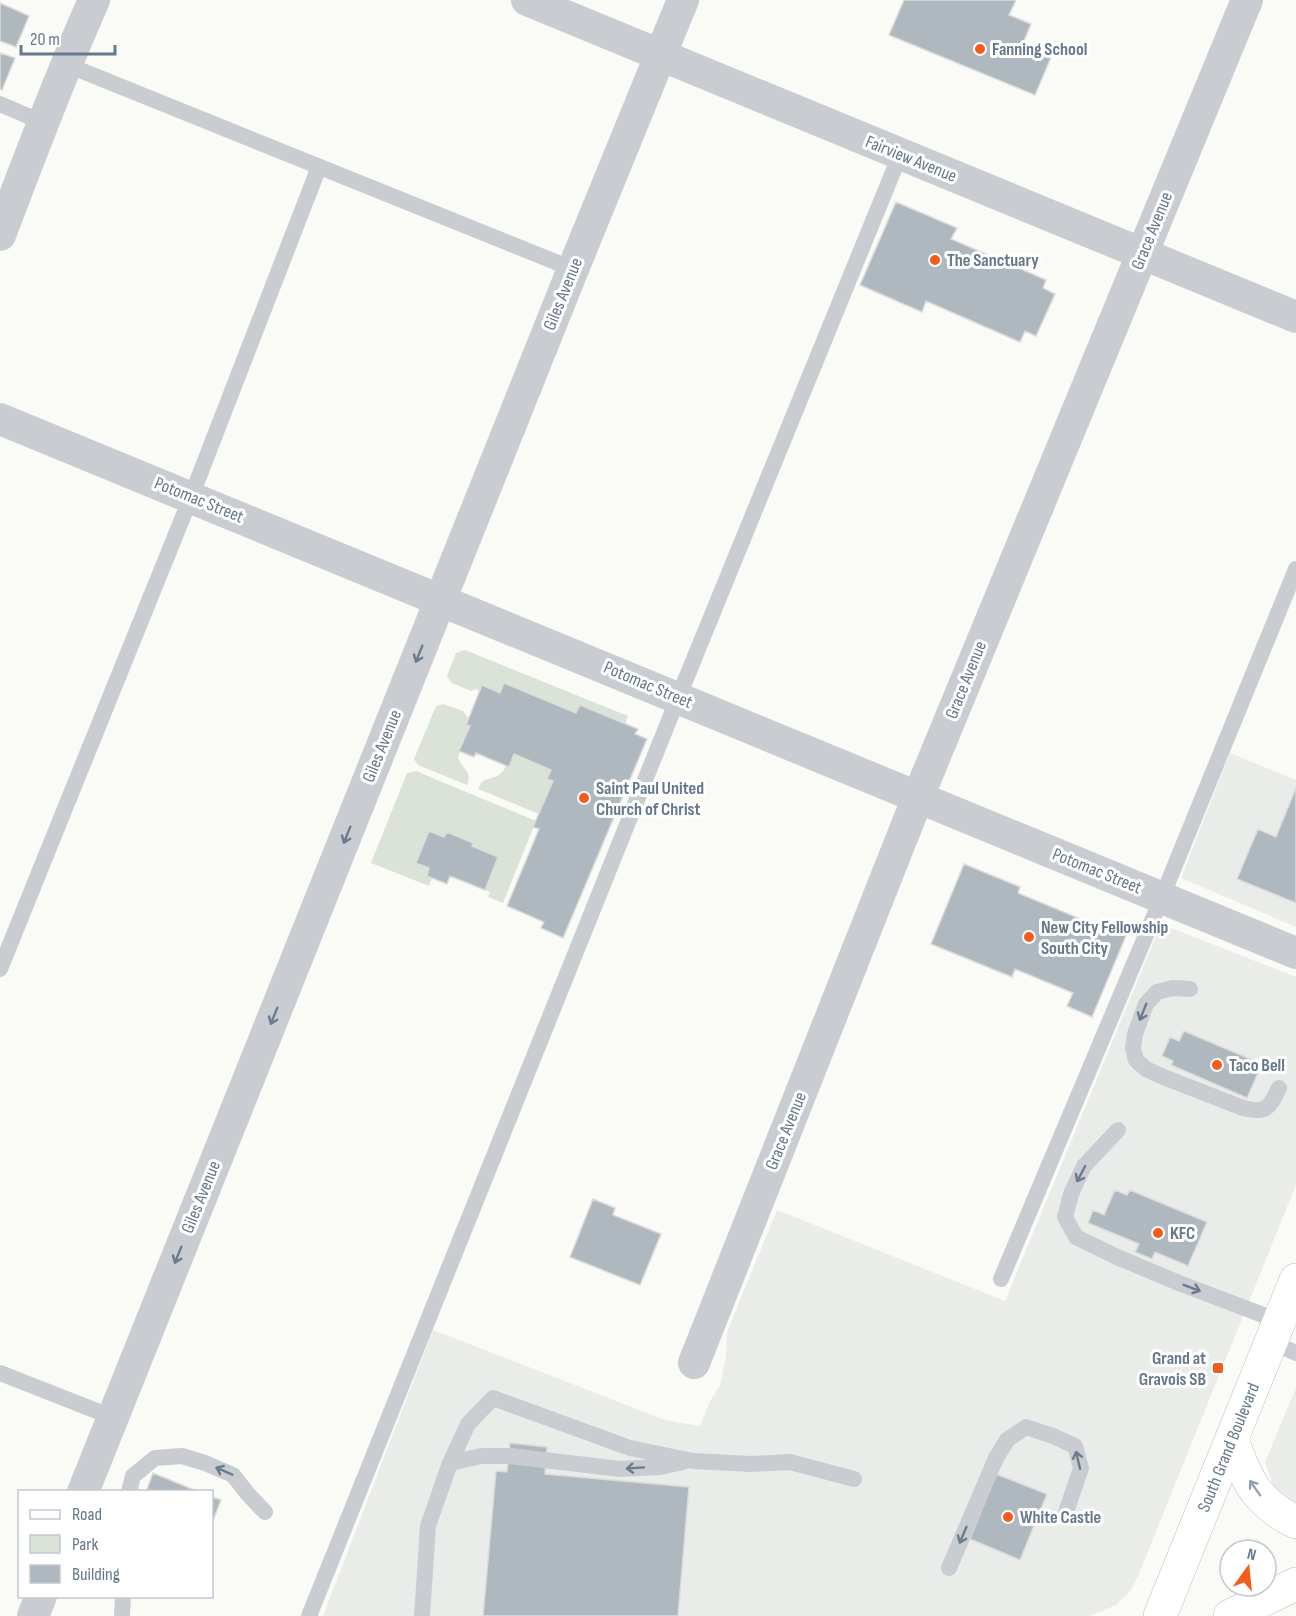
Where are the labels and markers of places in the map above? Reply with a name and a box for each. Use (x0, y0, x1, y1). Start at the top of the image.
place label: Fanning School (992, 39, 1087, 60)
marker: Fanning School (973, 42, 987, 56)
place label: The Sanctuary (947, 250, 1039, 271)
marker: The Sanctuary (928, 253, 942, 267)
place label: Saint Paul United Church of Christ (596, 778, 704, 820)
marker: Saint Paul United Church of Christ (577, 791, 591, 805)
place label: New City Fellowship South City (1041, 917, 1169, 959)
marker: New City Fellowship South City (1022, 930, 1036, 944)
place label: Taco Bell (1229, 1055, 1285, 1076)
marker: Taco Bell (1210, 1058, 1224, 1072)
place label: KFC (1170, 1223, 1195, 1244)
marker: KFC (1151, 1226, 1165, 1240)
place label: Grand at Gravois SB (1139, 1348, 1206, 1390)
marker: Grand at Gravois SB (1211, 1361, 1225, 1375)
place label: White Castle (1020, 1507, 1101, 1528)
marker: White Castle (1001, 1510, 1015, 1524)

